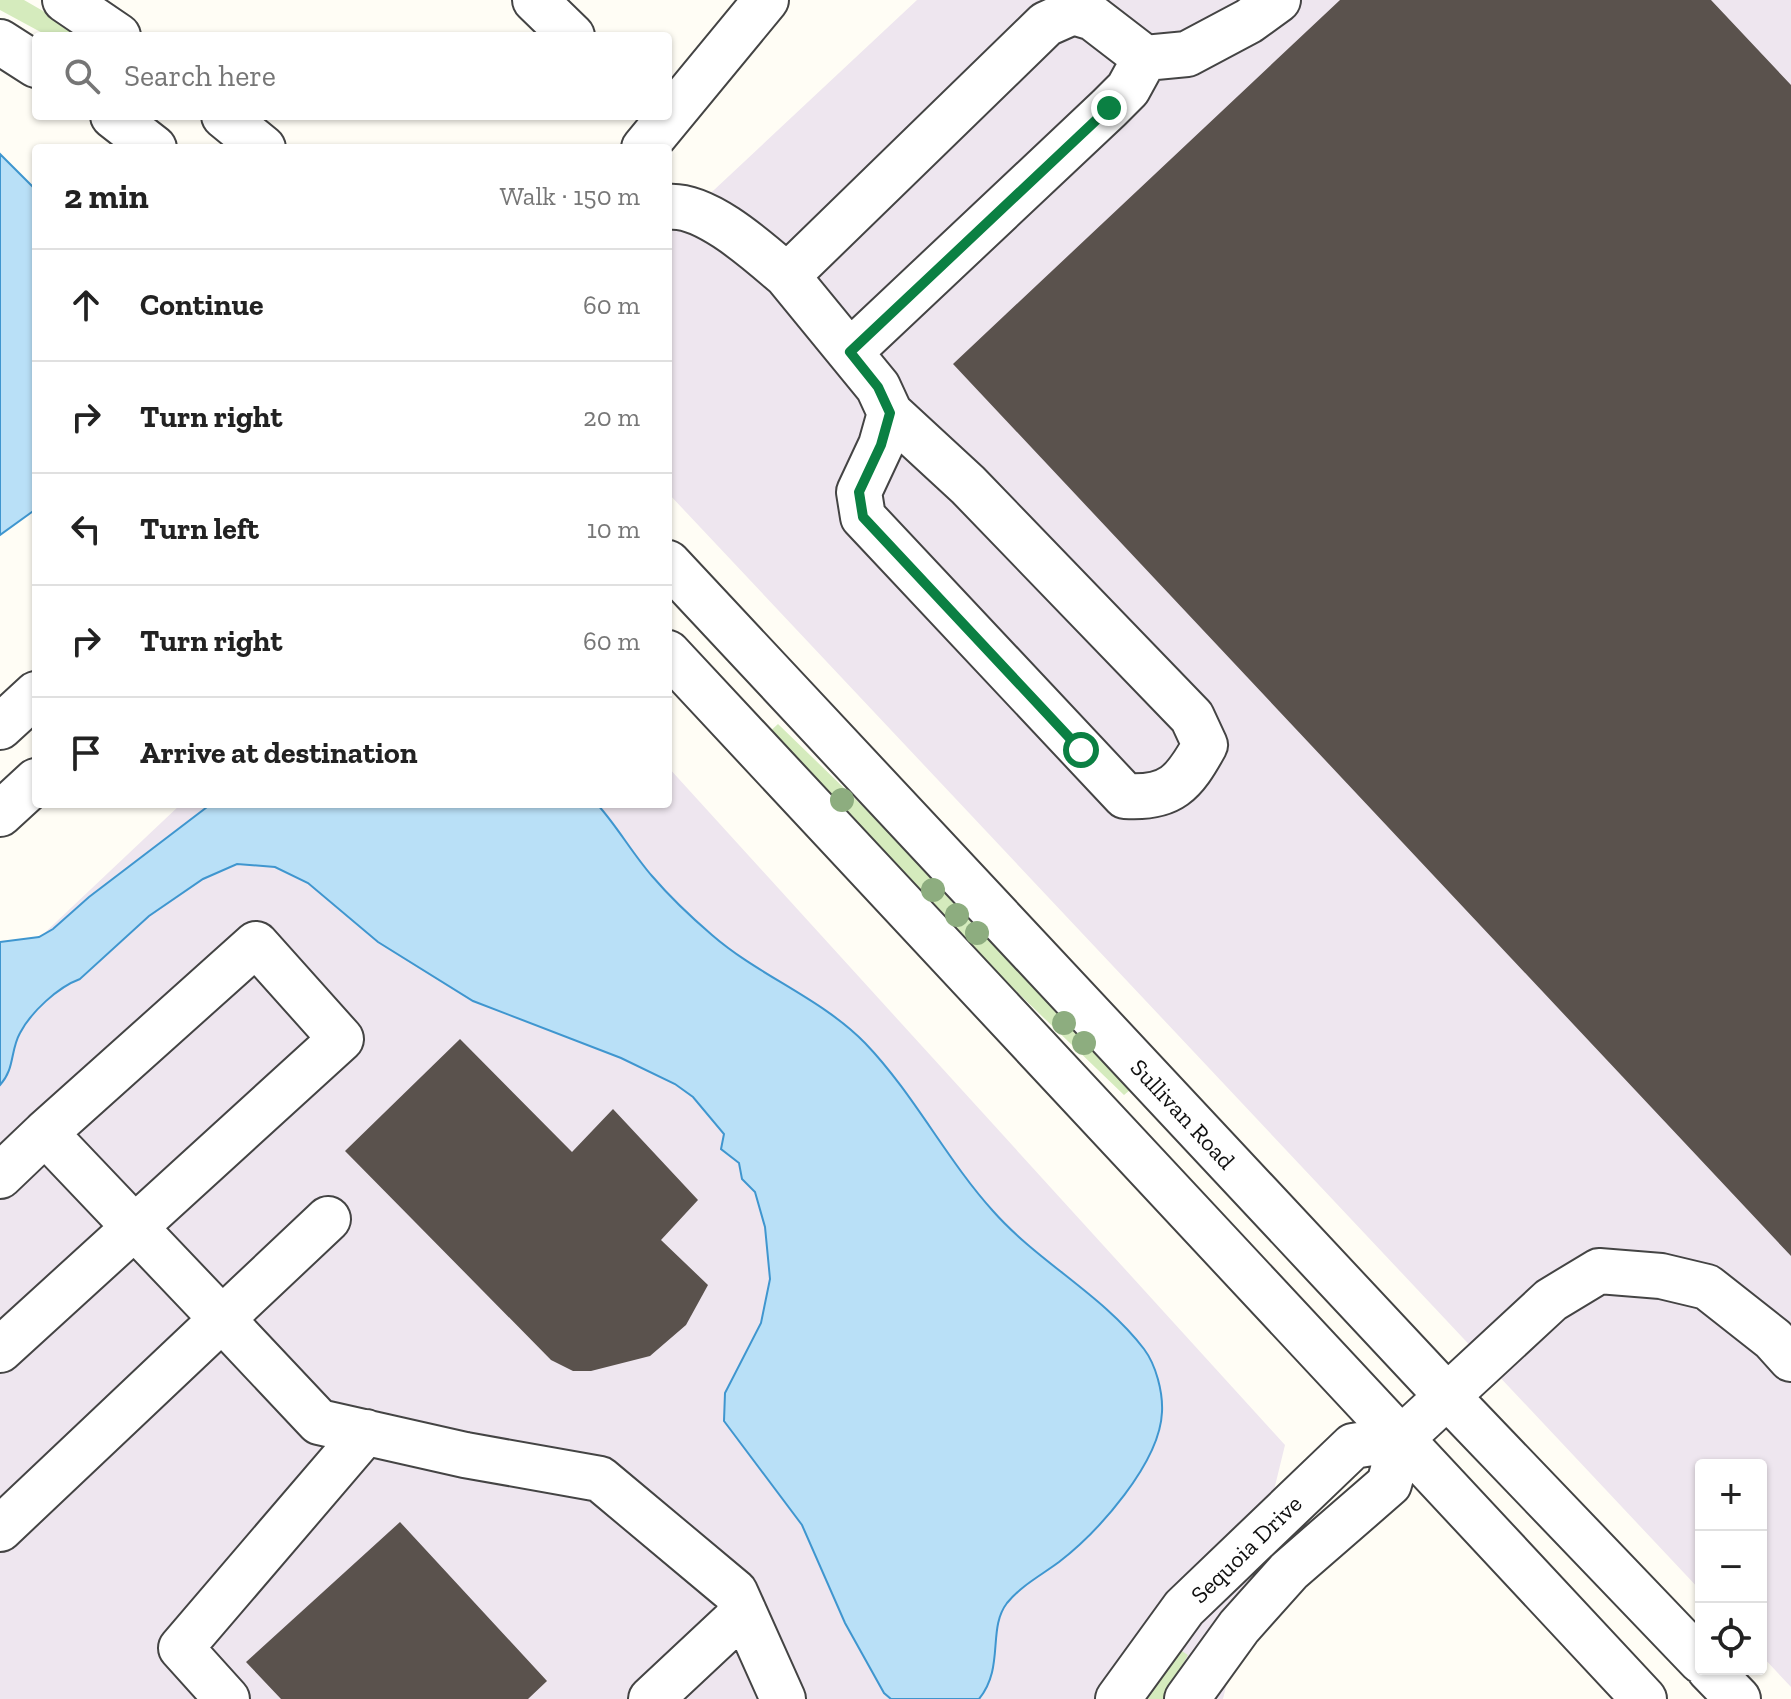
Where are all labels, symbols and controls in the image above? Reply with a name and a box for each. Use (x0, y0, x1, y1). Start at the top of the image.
search box (32, 32, 672, 120)
icon: search (60, 54, 104, 98)
text: Search here (124, 58, 276, 94)
route end (1091, 90, 1127, 126)
text: 2 min (64, 176, 149, 217)
text: Walk · 150 m (500, 180, 640, 212)
icon: ahead (64, 283, 108, 327)
text: Continue (140, 287, 264, 323)
text: 60 m (583, 289, 640, 321)
icon: right (64, 395, 108, 439)
text: Turn right (140, 399, 282, 435)
text: 20 m (583, 401, 640, 433)
icon: left (64, 507, 108, 551)
text: Turn left (140, 511, 259, 547)
text: 10 m (587, 513, 640, 545)
icon: right (64, 619, 108, 663)
text: Turn right (140, 623, 282, 659)
text: 60 m (583, 625, 640, 657)
icon: arrive (64, 731, 108, 775)
route start (1063, 732, 1099, 768)
text: Arrive at destination (140, 735, 417, 771)
street label: Sullivan Road (1125, 1053, 1241, 1175)
map controls (1695, 1459, 1767, 1675)
button: + (1695, 1459, 1767, 1531)
street label: Sequoia Drive (1185, 1489, 1307, 1609)
button: − (1695, 1531, 1767, 1603)
button: locate (1695, 1603, 1767, 1675)

